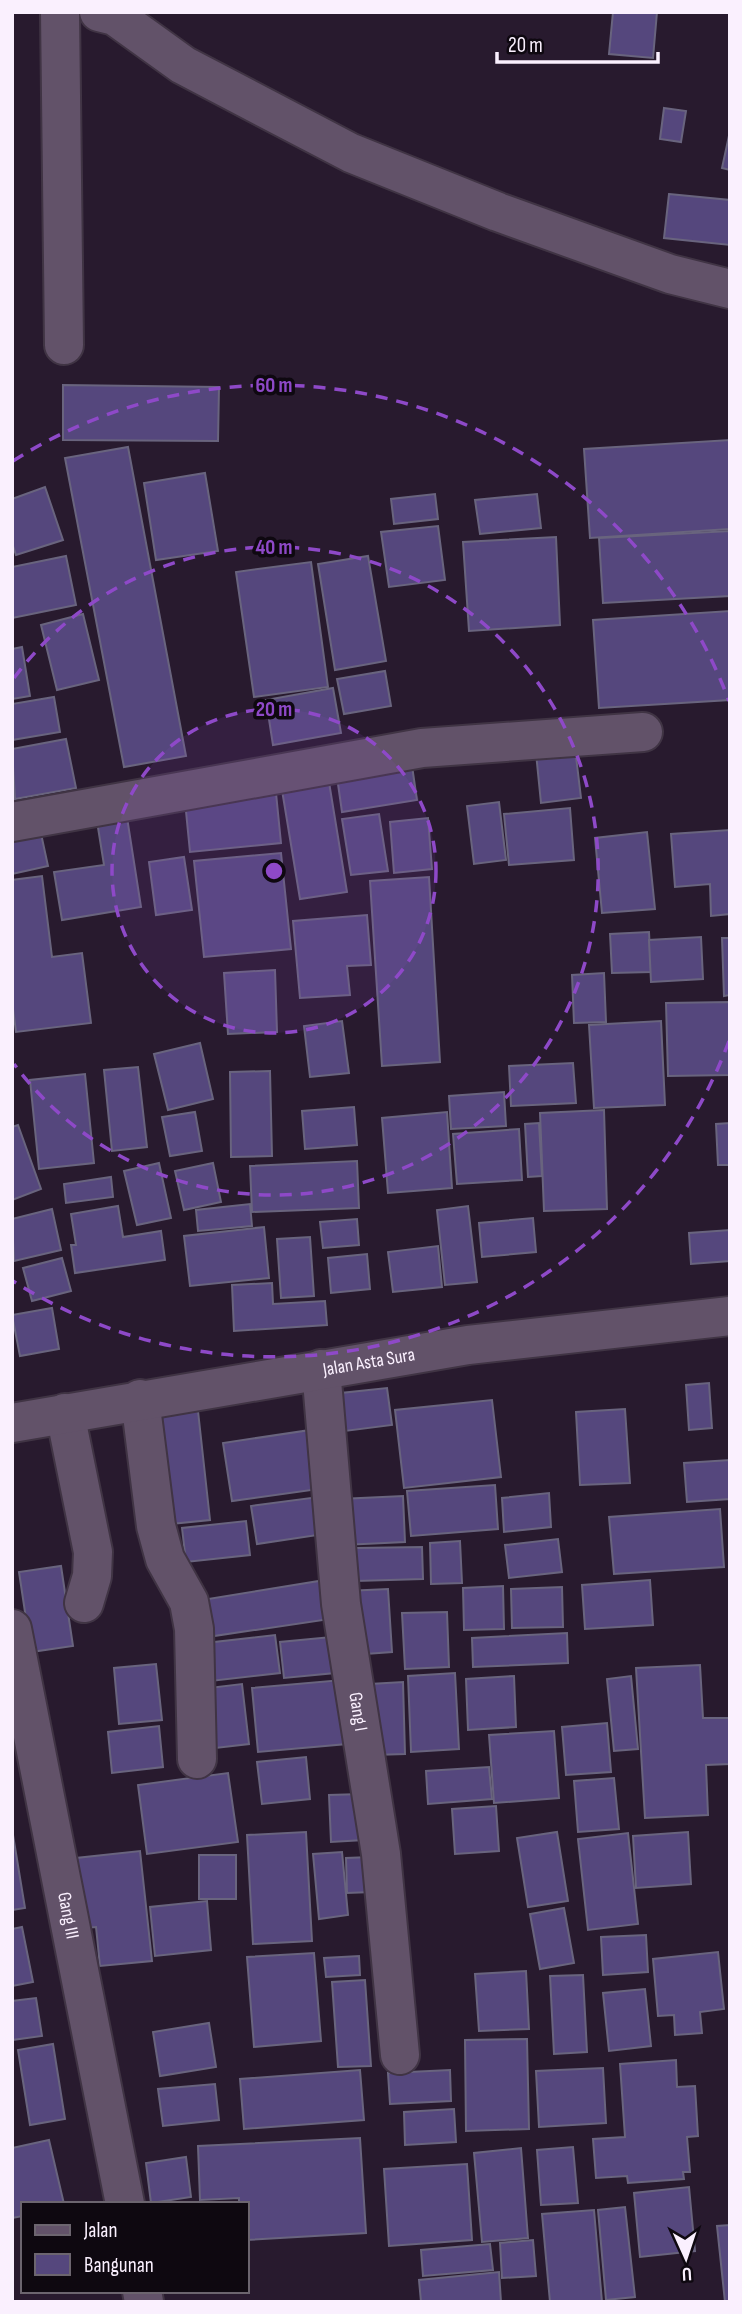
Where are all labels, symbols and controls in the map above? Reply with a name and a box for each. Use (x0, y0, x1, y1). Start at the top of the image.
scale bar (497, 21, 658, 65)
text: 20 m (508, 33, 543, 58)
text: 60 m (255, 373, 293, 398)
text: 40 m (256, 535, 292, 560)
text: 20 m (256, 697, 292, 722)
centre of rings (262, 859, 286, 883)
street label: Jalan Asta Sura (320, 1343, 417, 1381)
street label: Gang I (344, 1691, 373, 1733)
street label: Gang III (52, 1890, 84, 1941)
legend (21, 2202, 248, 2293)
text: Jalan (83, 2218, 117, 2243)
north arrow (651, 2223, 721, 2293)
text: Bangunan (84, 2253, 154, 2278)
text: U (681, 2262, 692, 2285)

